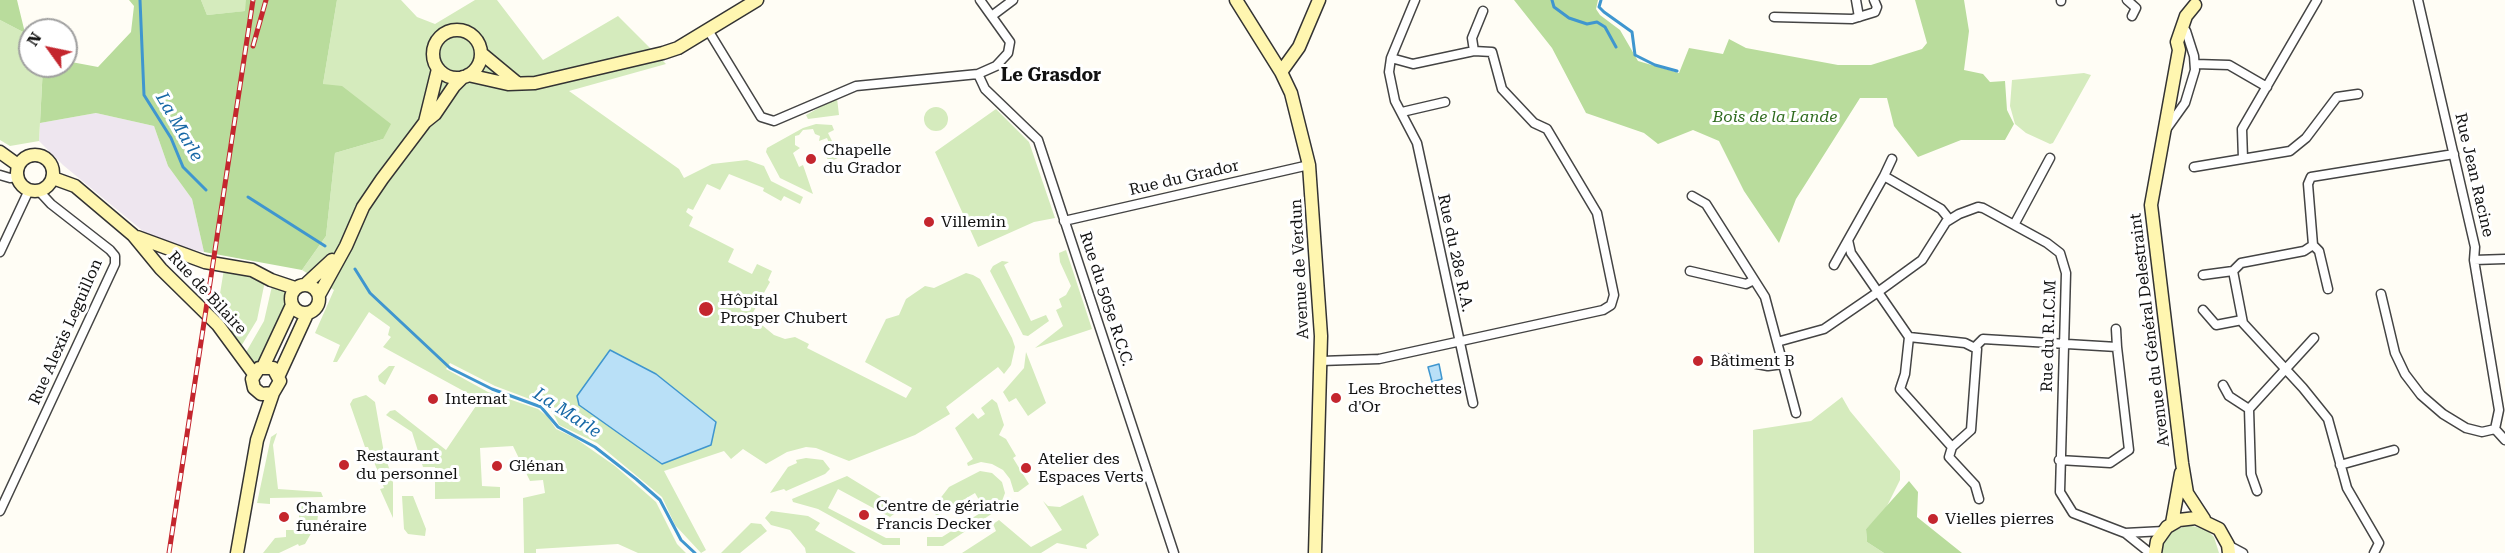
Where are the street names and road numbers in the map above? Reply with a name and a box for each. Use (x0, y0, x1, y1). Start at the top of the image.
street label: Rue Jean Racine (2450, 111, 2498, 239)
street label: Rue du Grador (1127, 156, 1241, 200)
street label: Rue du 28e R.A. (1433, 192, 1477, 314)
street label: Avenue de Verdun (1287, 198, 1313, 340)
street label: Avenue du Général Delestraint (2126, 212, 2174, 448)
street label: Rue du 505e R.C.C. (1075, 229, 1137, 369)
street label: Rue de Bilaire (164, 248, 250, 338)
street label: Rue Alexis Leguillon (25, 256, 107, 408)
street label: Rue du R.I.C.M (2037, 280, 2061, 392)

